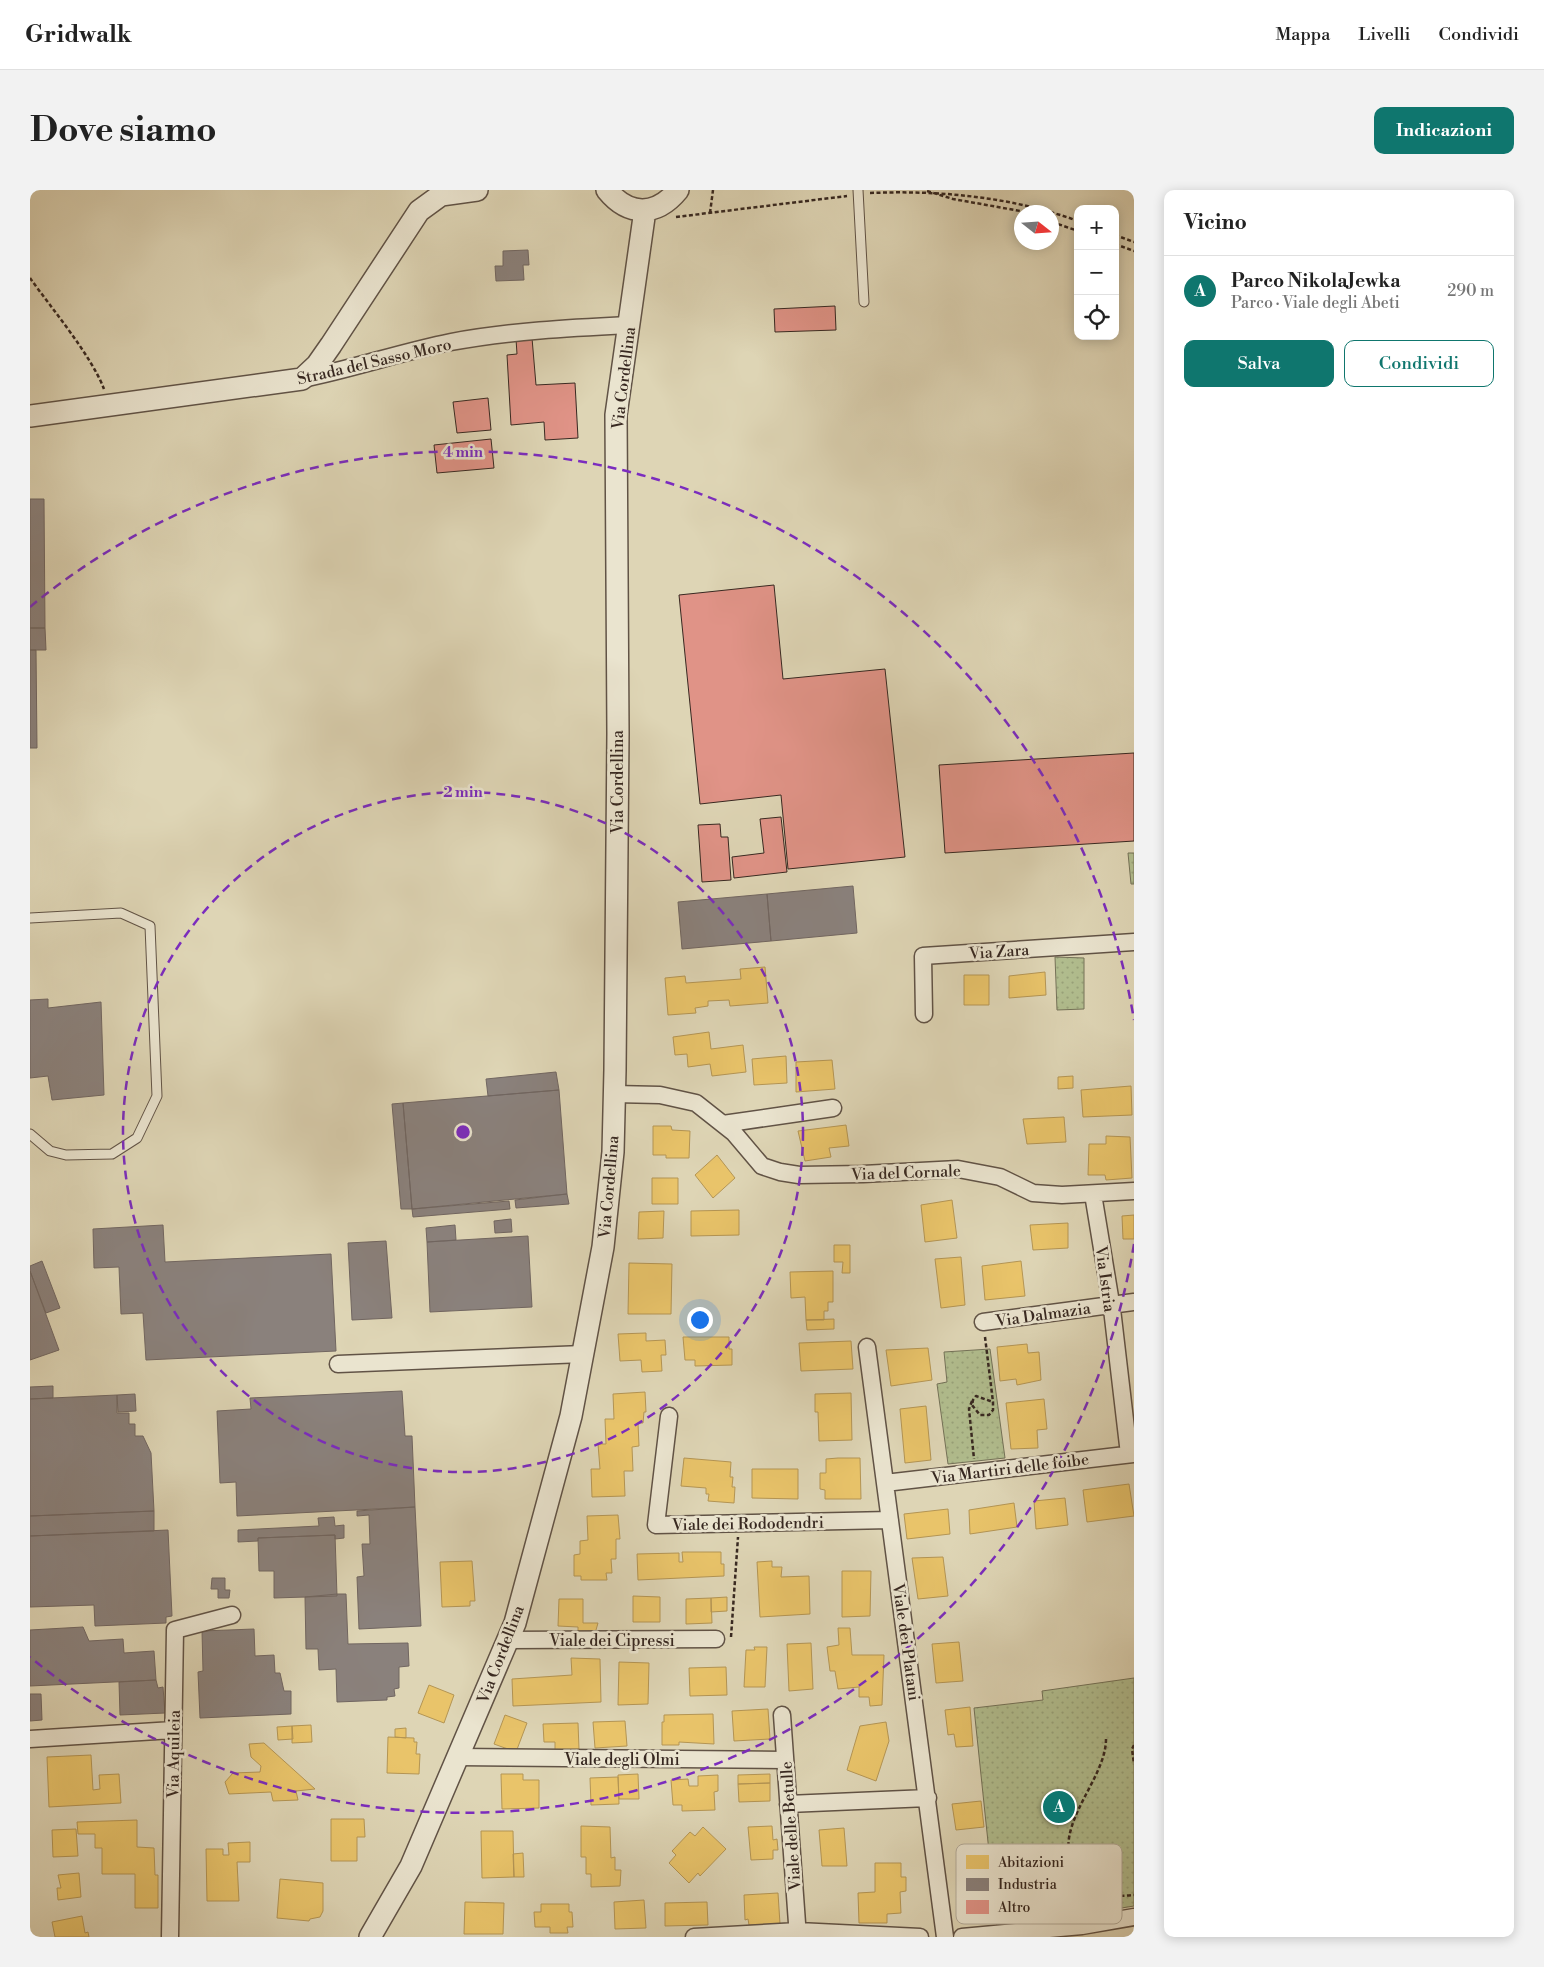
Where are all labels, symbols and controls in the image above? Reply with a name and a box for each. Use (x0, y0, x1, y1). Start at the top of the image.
text: Gridwalk (25, 20, 132, 50)
text: Mappa (1275, 23, 1330, 46)
text: Livelli (1358, 23, 1411, 46)
text: Condividi (1439, 23, 1519, 46)
button: Indicazioni (1374, 107, 1514, 154)
text: Dove siamo (30, 109, 217, 152)
north arrow (1014, 205, 1059, 250)
map controls (1074, 205, 1119, 340)
button: + (1074, 205, 1119, 250)
text: Vicino (1184, 210, 1247, 236)
button: − (1074, 250, 1119, 295)
text: Parco NikolaJewka (1231, 269, 1401, 293)
text: A (1194, 281, 1206, 301)
text: 290 m (1447, 281, 1494, 301)
text: Parco · Viale degli Abeti (1231, 293, 1400, 313)
button: locate (1074, 295, 1119, 340)
street label: Via Cordellina (608, 325, 640, 432)
street label: Strada del Sasso Moro (295, 334, 453, 389)
button: Salva (1184, 340, 1334, 387)
button: Condividi (1344, 340, 1494, 387)
text: 4 min (443, 443, 484, 462)
street label: Via Cordellina (608, 729, 628, 835)
text: 2 min (443, 783, 483, 802)
street label: Via Zara (967, 940, 1031, 964)
centre of rings (454, 1123, 472, 1141)
street label: Via Cordellina (594, 1134, 624, 1241)
street label: Via del Cornale (850, 1161, 961, 1185)
street label: Via Istria (1090, 1244, 1120, 1314)
street label: Via Dalmazia (993, 1298, 1093, 1332)
your location (687, 1307, 713, 1333)
street label: Via Martiri delle foibe (929, 1449, 1090, 1489)
street label: Viale dei Rododendri (671, 1513, 824, 1535)
street label: Viale dei Platani (888, 1581, 924, 1702)
street label: Via Cordellina (473, 1602, 529, 1707)
street label: Viale dei Cipressi (548, 1631, 675, 1651)
street label: Via Aquileia (163, 1709, 185, 1799)
street label: Viale degli Olmi (563, 1750, 680, 1770)
street label: Viale delle Betulle (776, 1761, 806, 1892)
pin: A (1043, 1788, 1075, 1826)
legend (956, 1844, 1122, 1924)
text: Abitazioni (997, 1854, 1065, 1872)
text: Industria (998, 1876, 1058, 1894)
text: Altro (997, 1899, 1031, 1917)

